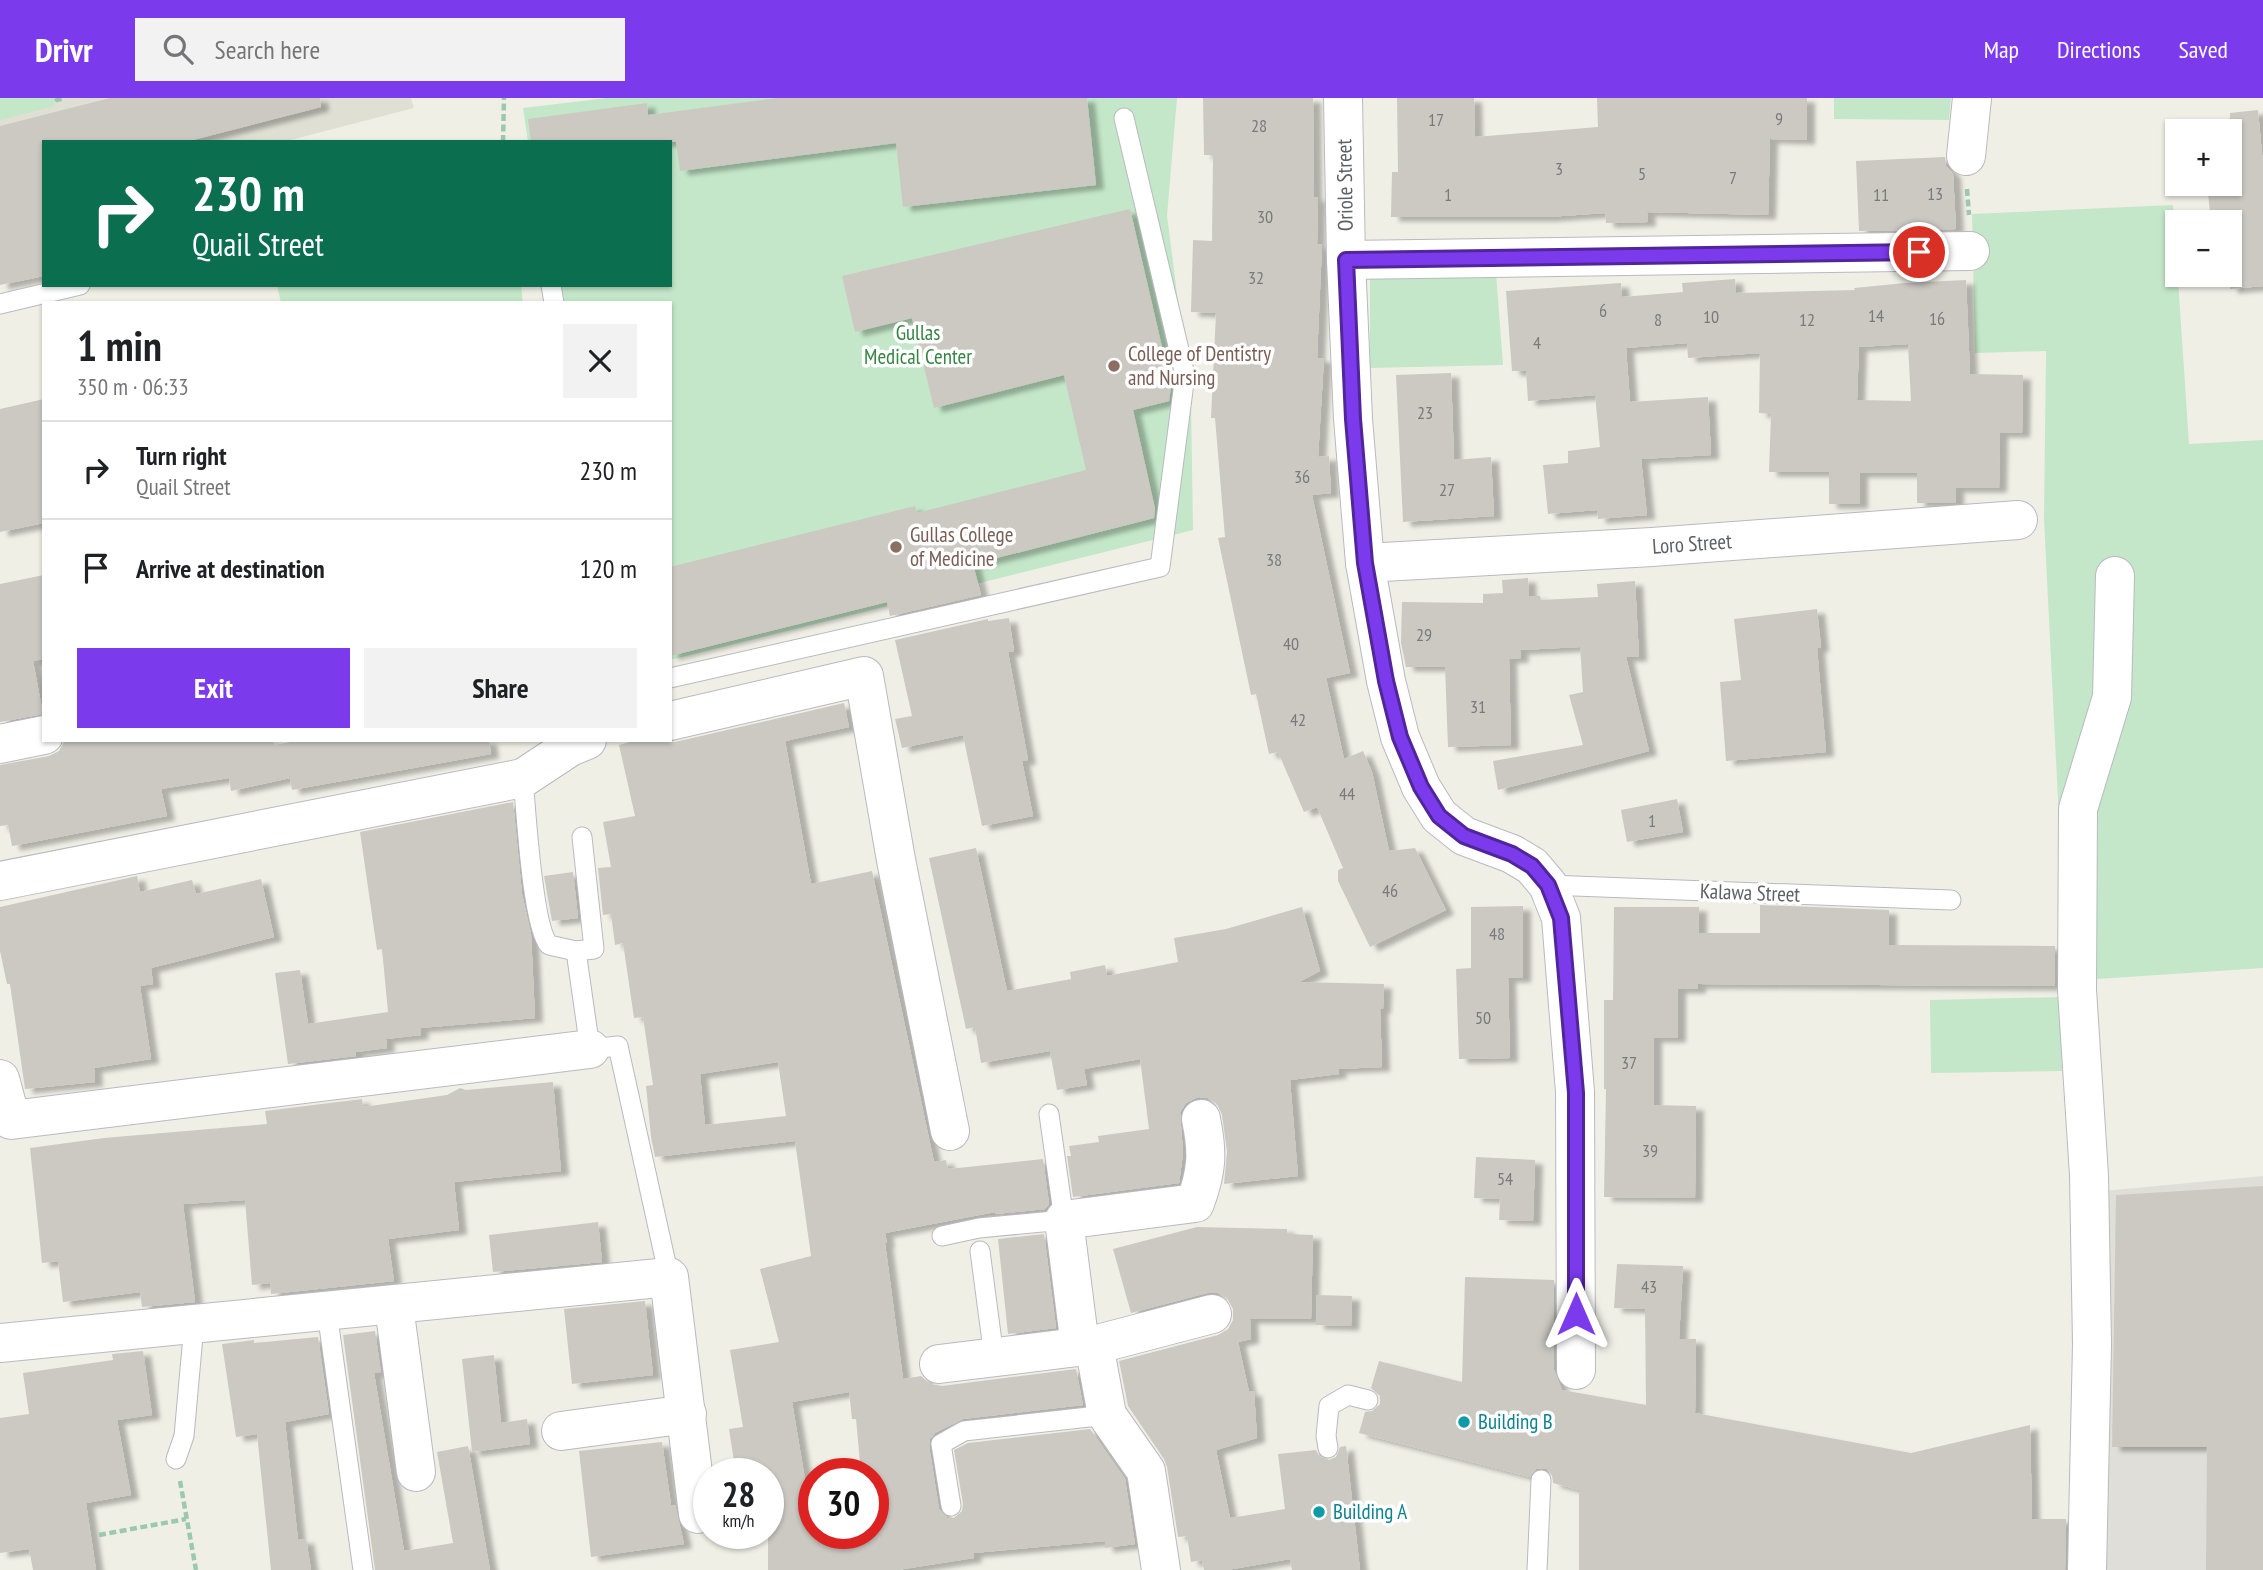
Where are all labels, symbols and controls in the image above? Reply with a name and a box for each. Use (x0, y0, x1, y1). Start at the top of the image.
search box (135, 18, 625, 81)
text: Drivr (35, 28, 93, 71)
icon: search (159, 30, 197, 68)
text: Search here (215, 33, 320, 66)
text: Map (1984, 34, 2019, 65)
text: Directions (2057, 34, 2141, 65)
text: Saved (2179, 34, 2228, 65)
house number: 9 (1775, 107, 1783, 130)
house number: 17 (1428, 108, 1444, 131)
house number: 28 (1251, 114, 1267, 137)
map controls (2165, 119, 2242, 287)
button: + (2165, 119, 2242, 196)
street label: Oriole Street (1330, 138, 1359, 231)
house number: 3 (1555, 157, 1563, 180)
text: 230 m (192, 161, 305, 225)
house number: 5 (1638, 162, 1646, 185)
house number: 7 (1729, 166, 1737, 189)
icon: right (77, 168, 168, 259)
house number: 13 (1927, 182, 1943, 205)
house number: 1 (1444, 183, 1452, 206)
house number: 11 (1873, 183, 1889, 206)
house number: 30 (1257, 205, 1273, 228)
button: − (2165, 210, 2242, 287)
pin (1889, 222, 1949, 282)
text: Quail Street (192, 223, 324, 265)
icon: arrive (1900, 233, 1938, 271)
house number: 32 (1248, 266, 1264, 289)
house number: 6 (1599, 299, 1607, 322)
house number: 14 (1868, 304, 1884, 327)
house number: 10 (1703, 305, 1719, 328)
house number: 16 (1929, 307, 1945, 330)
house number: 8 (1654, 308, 1662, 331)
house number: 12 (1799, 308, 1815, 331)
text: 1 min (77, 318, 162, 373)
park label: Gullas Medical Center (864, 319, 972, 370)
button: close (563, 324, 637, 398)
house number: 4 (1533, 331, 1541, 354)
place label: College of Dentistry and Nursing (1128, 340, 1271, 391)
marker: College of Dentistry and Nursing (1106, 358, 1122, 374)
text: 350 m · 06:33 (77, 372, 189, 401)
house number: 23 (1417, 401, 1433, 424)
text: Turn right (136, 439, 227, 472)
icon: right (77, 451, 115, 489)
text: 230 m (579, 454, 637, 487)
house number: 36 (1294, 465, 1310, 488)
text: Quail Street (136, 472, 231, 501)
house number: 27 (1439, 478, 1455, 501)
place label: Gullas College of Medicine (910, 521, 1013, 572)
street label: Loro Street (1651, 527, 1733, 560)
marker: Gullas College of Medicine (888, 539, 904, 555)
house number: 38 (1266, 548, 1282, 571)
icon: arrive (77, 549, 115, 587)
text: Arrive at destination (136, 552, 325, 585)
text: 120 m (579, 552, 637, 585)
house number: 29 (1416, 623, 1432, 646)
house number: 40 (1283, 632, 1299, 655)
button: Exit (77, 648, 350, 728)
button: Share (364, 648, 637, 728)
house number: 31 (1470, 695, 1486, 718)
house number: 42 (1290, 708, 1306, 731)
house number: 44 (1339, 782, 1355, 805)
house number: 1 (1648, 809, 1656, 832)
street label: Kalawa Street (1699, 877, 1801, 908)
house number: 46 (1382, 879, 1398, 902)
house number: 48 (1489, 922, 1505, 945)
house number: 50 (1475, 1006, 1491, 1029)
house number: 37 (1621, 1051, 1637, 1074)
house number: 39 (1642, 1139, 1658, 1162)
house number: 54 (1497, 1167, 1513, 1190)
house number: 43 (1641, 1275, 1657, 1298)
position arrow (1539, 1277, 1613, 1351)
place label: Building B (1478, 1408, 1553, 1435)
marker: Building B (1456, 1414, 1472, 1430)
speed limit sign: 30 (798, 1458, 889, 1549)
text: 28 (722, 1471, 755, 1517)
place label: Building A (1333, 1498, 1407, 1525)
marker: Building A (1311, 1504, 1327, 1520)
text: km/h (723, 1509, 754, 1532)

